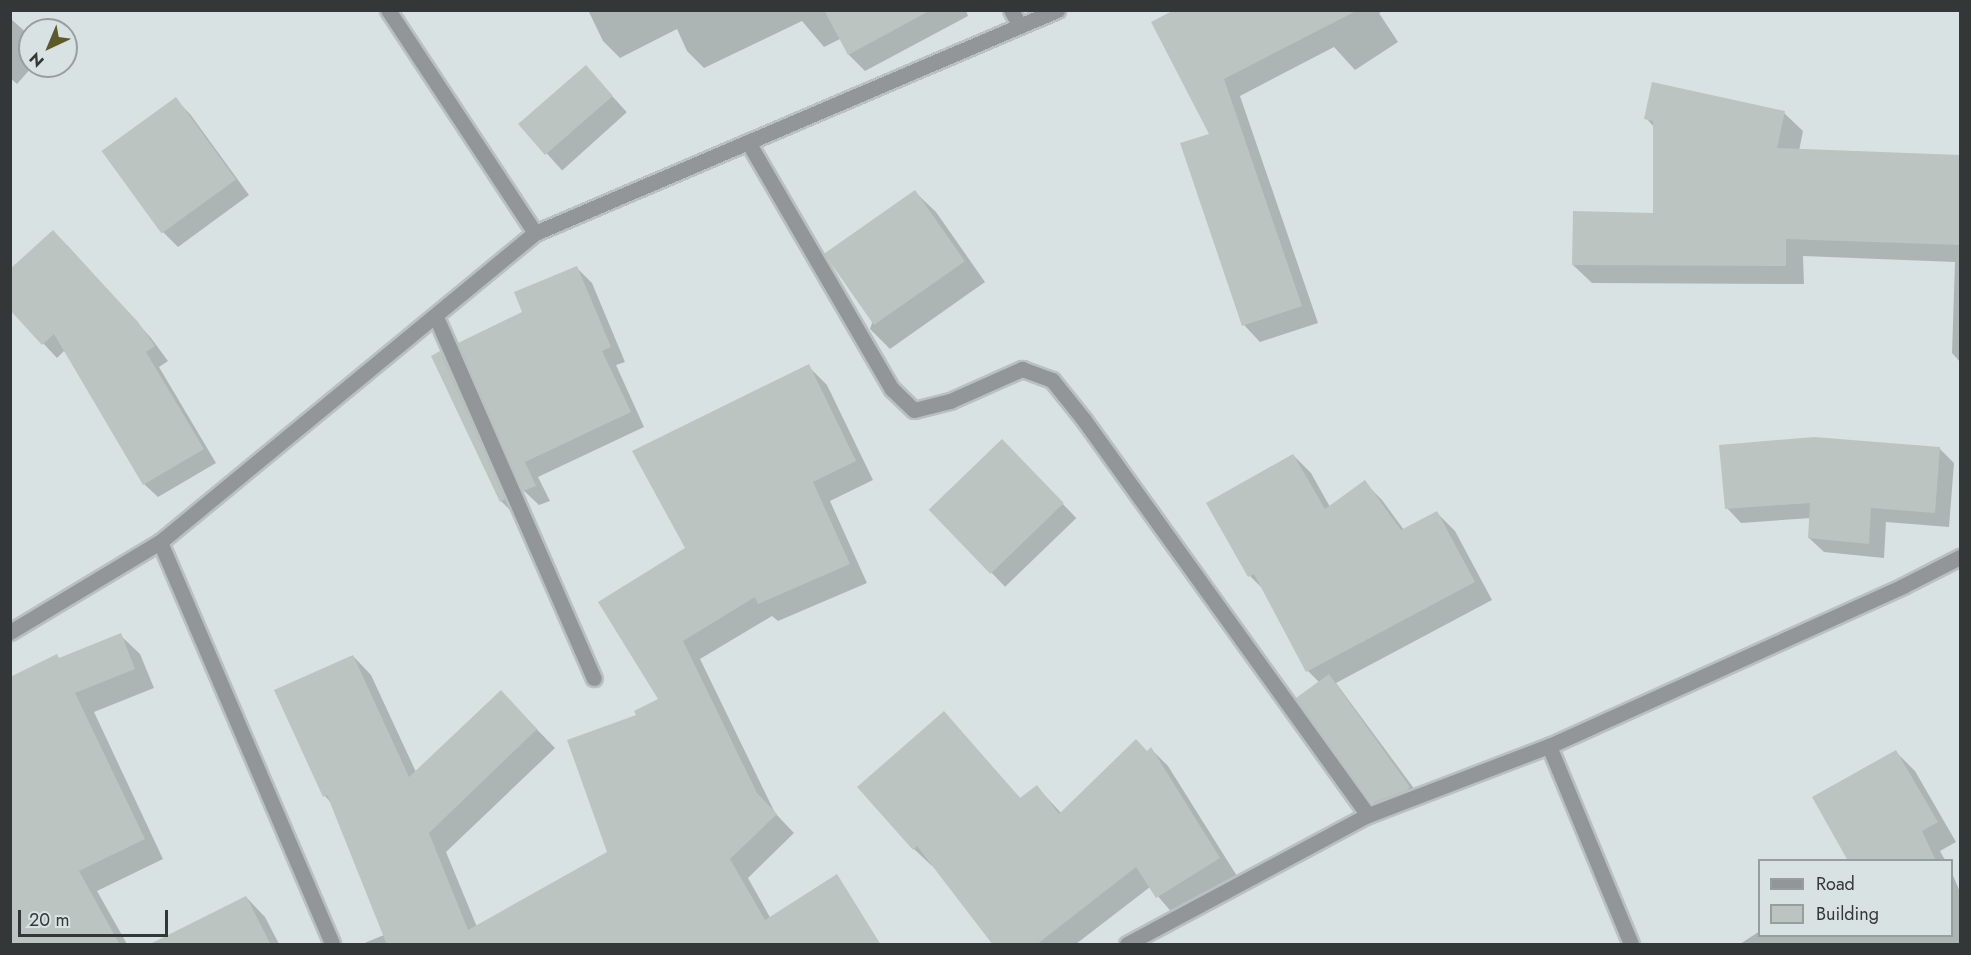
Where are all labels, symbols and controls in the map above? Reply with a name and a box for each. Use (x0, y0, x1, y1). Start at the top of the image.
north arrow (18, 18, 78, 78)
text: N (24, 47, 49, 73)
legend (1758, 859, 1953, 937)
text: Road (1816, 871, 1855, 897)
scale bar (21, 898, 171, 936)
text: Building (1816, 901, 1879, 927)
text: 20 m (29, 907, 69, 933)

